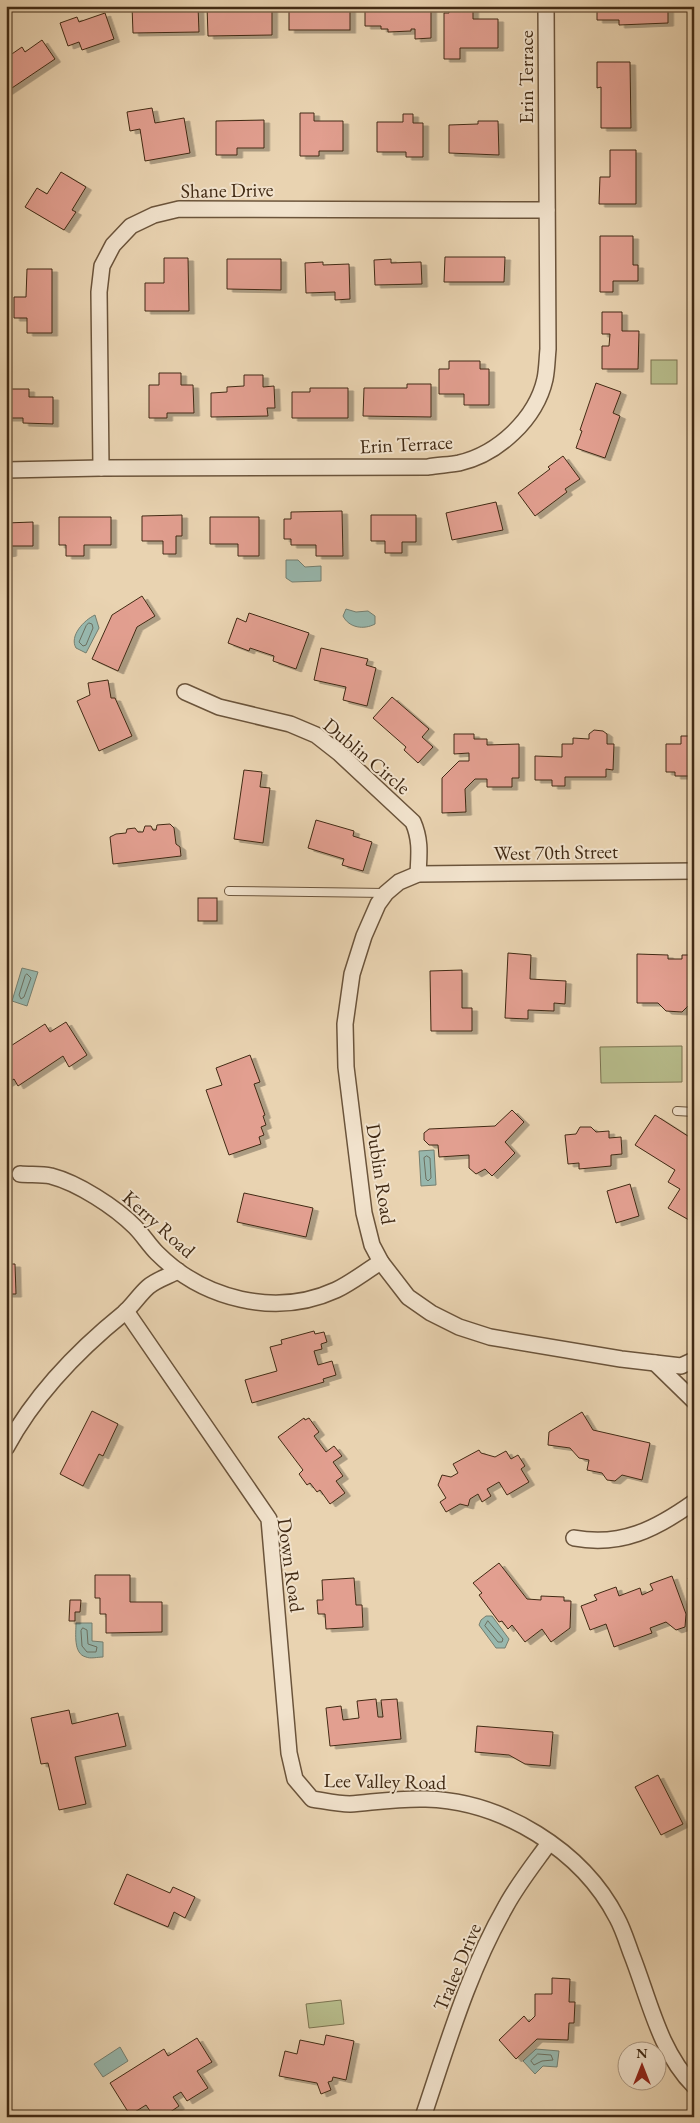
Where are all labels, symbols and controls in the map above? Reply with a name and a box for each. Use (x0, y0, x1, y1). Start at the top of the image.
street label: Erin Terrace (513, 30, 539, 124)
street label: Shane Drive (180, 176, 274, 204)
street label: Erin Terrace (359, 429, 454, 459)
street label: Dublin Circle (318, 712, 416, 800)
street label: West 70th Street (493, 838, 619, 866)
street label: Dublin Road (360, 1122, 402, 1227)
street label: Kerry Road (117, 1184, 202, 1264)
street label: Down Road (272, 1516, 311, 1615)
street label: Lee Valley Road (324, 1767, 447, 1795)
street label: Tralee Drive (427, 1919, 487, 2015)
north arrow (618, 2040, 668, 2090)
text: N (636, 2044, 648, 2062)

